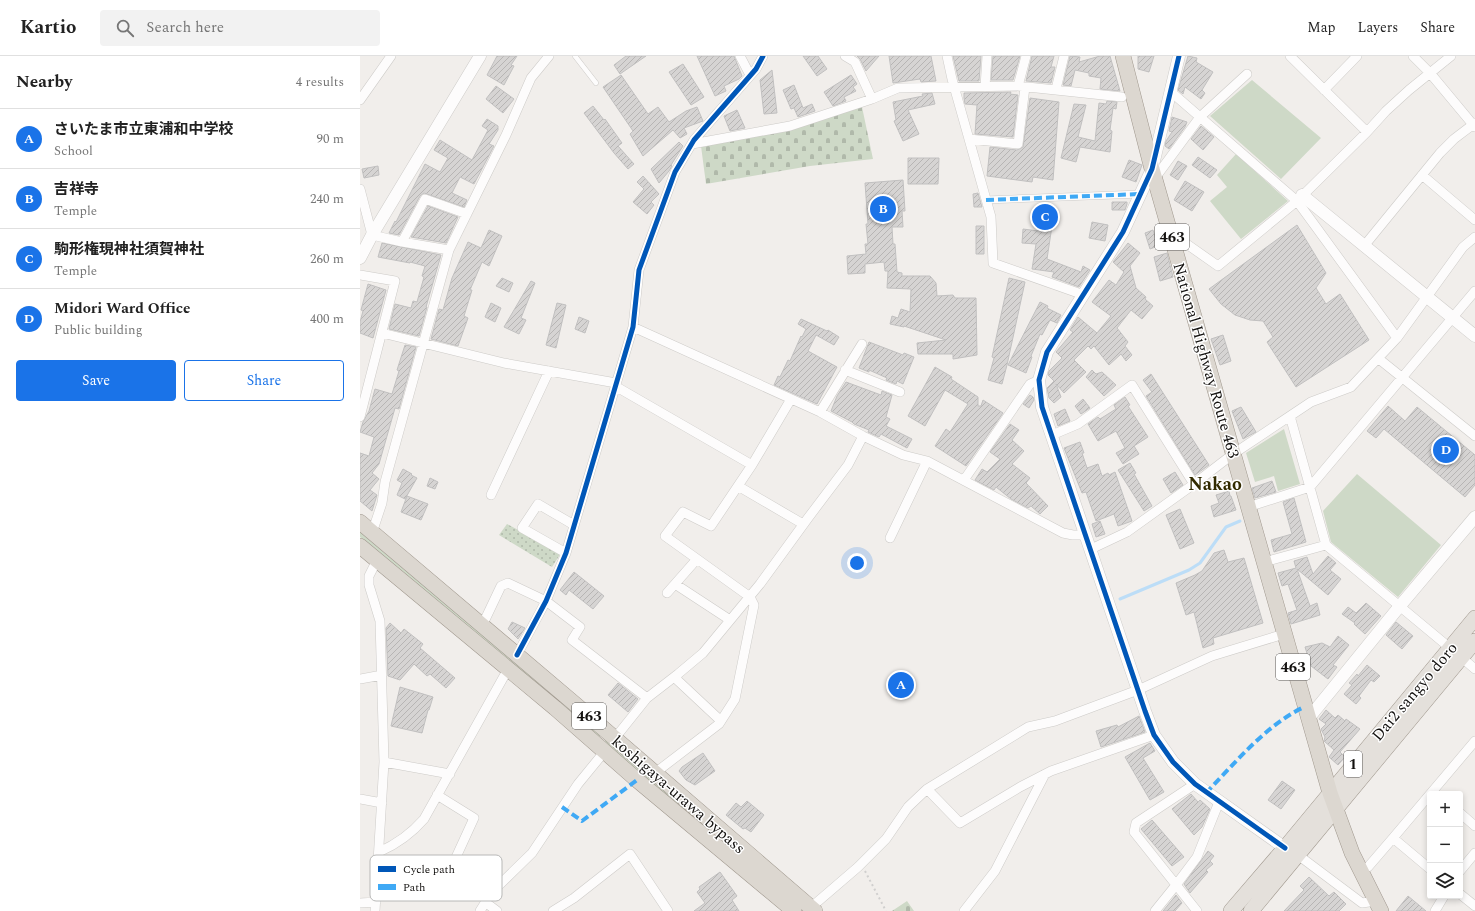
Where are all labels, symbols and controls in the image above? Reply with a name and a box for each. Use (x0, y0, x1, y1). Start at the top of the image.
search box (100, 10, 380, 46)
text: Kartio (20, 13, 76, 42)
text: Search here (146, 16, 224, 39)
icon: search (114, 17, 136, 39)
text: Map (1307, 17, 1336, 38)
text: Layers (1358, 17, 1398, 38)
text: Share (1420, 17, 1455, 38)
text: Nearby (16, 69, 72, 95)
text: 4 results (296, 72, 344, 92)
text: さいたま市立東浦和中学校 (54, 118, 234, 141)
text: A (24, 129, 34, 149)
text: 90 m (317, 129, 344, 149)
text: School (54, 141, 93, 161)
text: 吉祥寺 (54, 178, 99, 201)
text: B (24, 189, 34, 209)
text: 240 m (310, 189, 344, 209)
pin: B (870, 194, 896, 224)
text: Temple (54, 201, 97, 221)
pin: C (1032, 202, 1058, 232)
road number: 463 (1155, 224, 1189, 250)
text: 駒形権現神社須賀神社 (54, 238, 204, 261)
text: C (24, 249, 34, 269)
text: 260 m (310, 249, 344, 269)
street label: National Highway Route 463 (1167, 260, 1245, 461)
text: Temple (54, 261, 97, 281)
text: Midori Ward Office (54, 297, 190, 320)
text: D (24, 309, 34, 329)
text: 400 m (310, 309, 344, 329)
text: Public building (54, 320, 143, 340)
button: Save (16, 360, 176, 401)
button: Share (184, 360, 344, 401)
pin: D (1433, 435, 1459, 465)
district label: Nakao (1188, 471, 1242, 498)
your location (847, 553, 867, 573)
street label: Dai2 sangyo doro (1366, 637, 1463, 746)
road number: 463 (1276, 654, 1310, 680)
pin: A (888, 670, 914, 700)
road number: 463 (572, 703, 606, 729)
street label: koshigaya-urawa bypass (606, 730, 751, 860)
road number: 1 (1344, 751, 1362, 777)
map controls (1427, 791, 1463, 899)
button: + (1427, 791, 1463, 827)
button: − (1427, 827, 1463, 863)
legend (370, 855, 502, 901)
text: Cycle path (403, 861, 455, 878)
button: layers (1427, 863, 1463, 899)
text: Path (403, 879, 425, 896)

